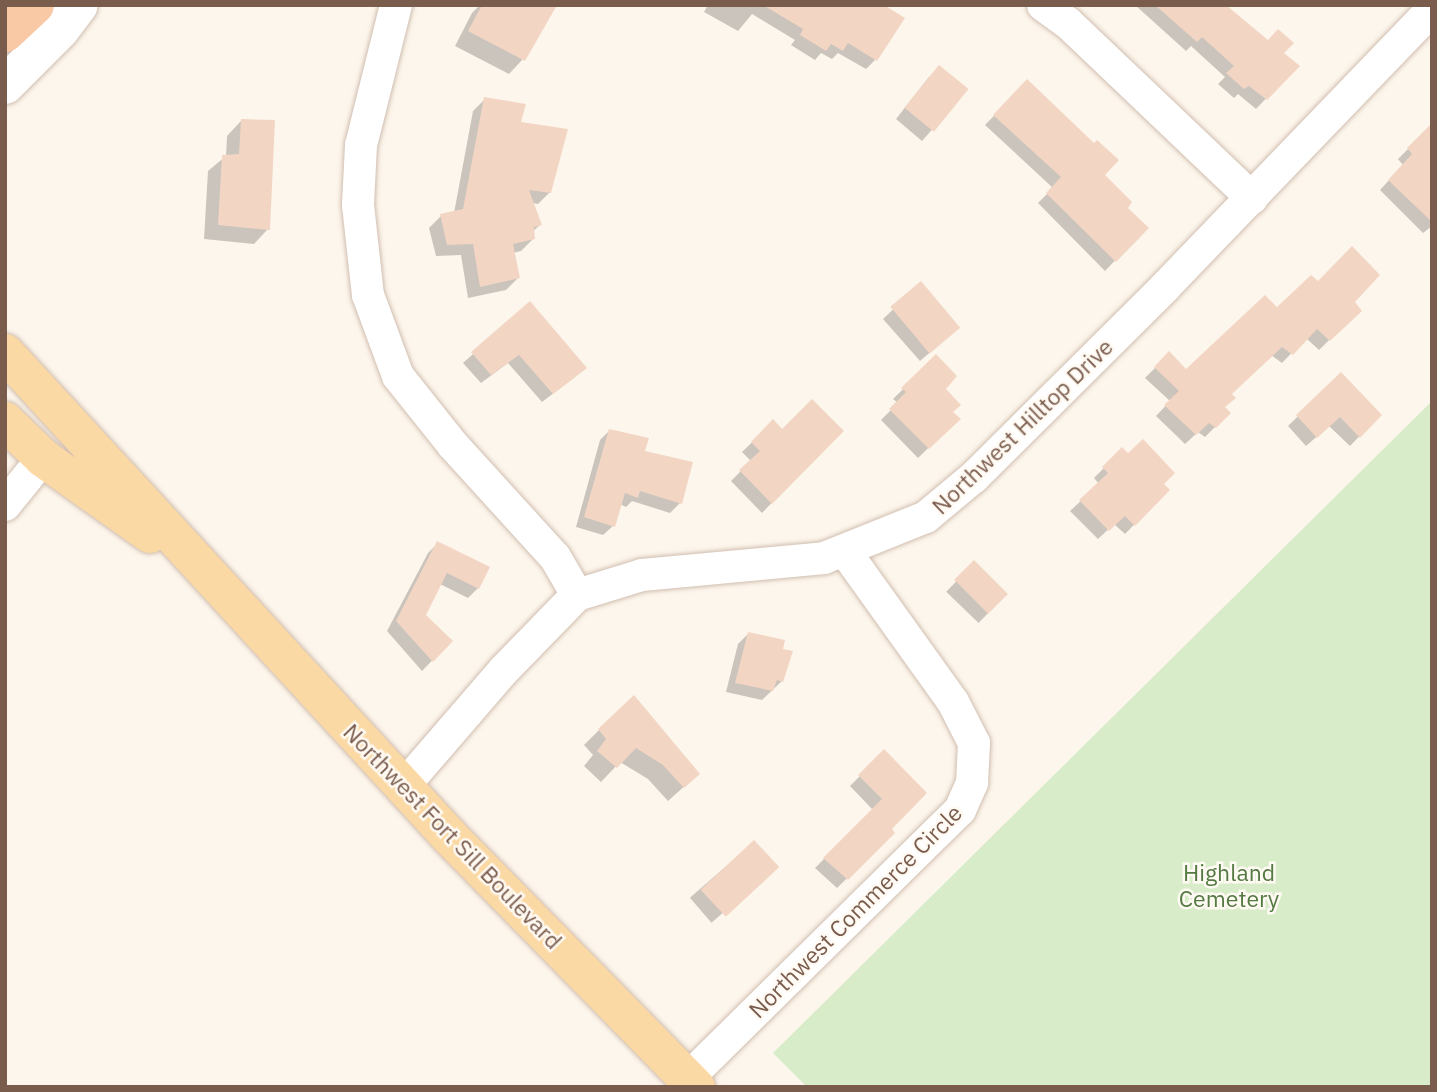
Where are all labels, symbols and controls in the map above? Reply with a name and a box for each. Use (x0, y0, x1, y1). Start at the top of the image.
street label: Northwest Hilltop Drive (926, 332, 1118, 520)
street label: Northwest Fort Sill Boulevard (338, 718, 568, 954)
street label: Northwest Commerce Circle (743, 799, 967, 1023)
park label: Highland Cemetery (1179, 858, 1279, 912)

